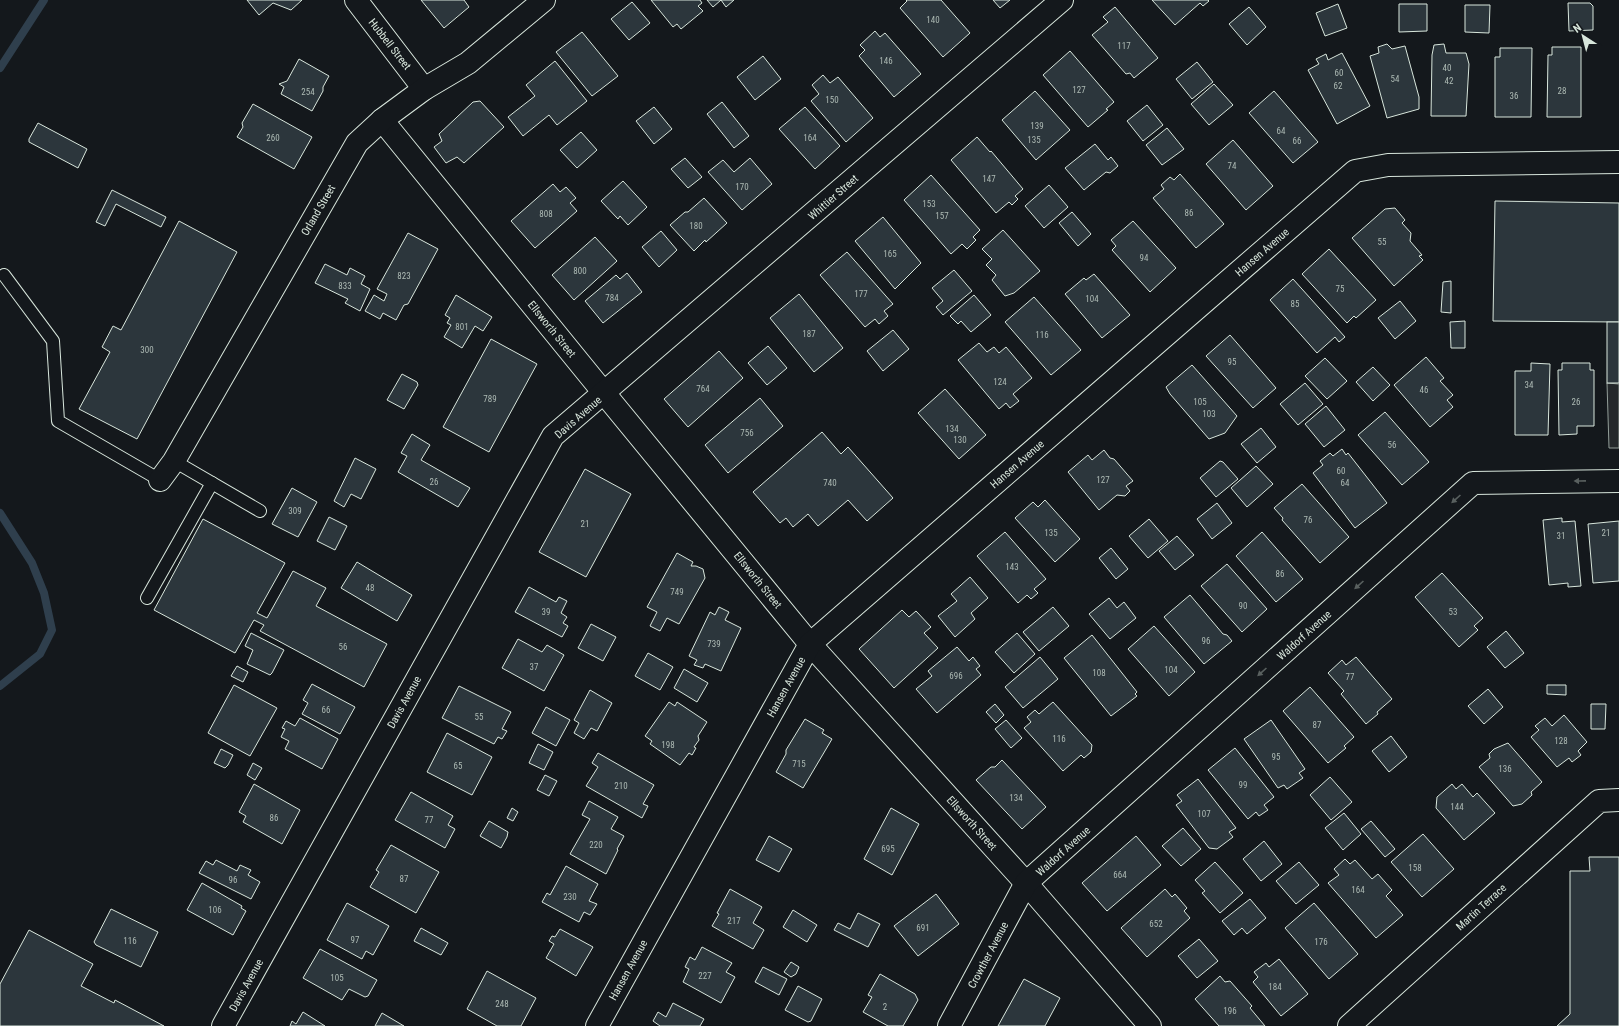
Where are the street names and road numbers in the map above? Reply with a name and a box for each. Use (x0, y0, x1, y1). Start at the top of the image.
street label: Hubbell Street (366, 16, 414, 73)
street label: Whittier Street (806, 172, 861, 223)
street label: Orland Street (299, 182, 338, 238)
street label: Hansen Avenue (1233, 225, 1292, 279)
street label: Ellsworth Street (525, 299, 578, 360)
street label: Davis Avenue (552, 393, 604, 441)
street label: Hansen Avenue (988, 437, 1047, 491)
street label: Ellsworth Street (731, 550, 784, 611)
street label: Waldorf Avenue (1275, 608, 1334, 663)
street label: Hansen Avenue (764, 655, 808, 720)
street label: Davis Avenue (385, 674, 424, 731)
street label: Ellsworth Street (944, 793, 999, 853)
street label: Waldorf Avenue (1034, 824, 1093, 879)
street label: Martin Terrace (1454, 881, 1509, 933)
street label: Crowther Avenue (965, 920, 1011, 991)
street label: Hansen Avenue (606, 938, 650, 1003)
street label: Davis Avenue (227, 957, 266, 1014)

